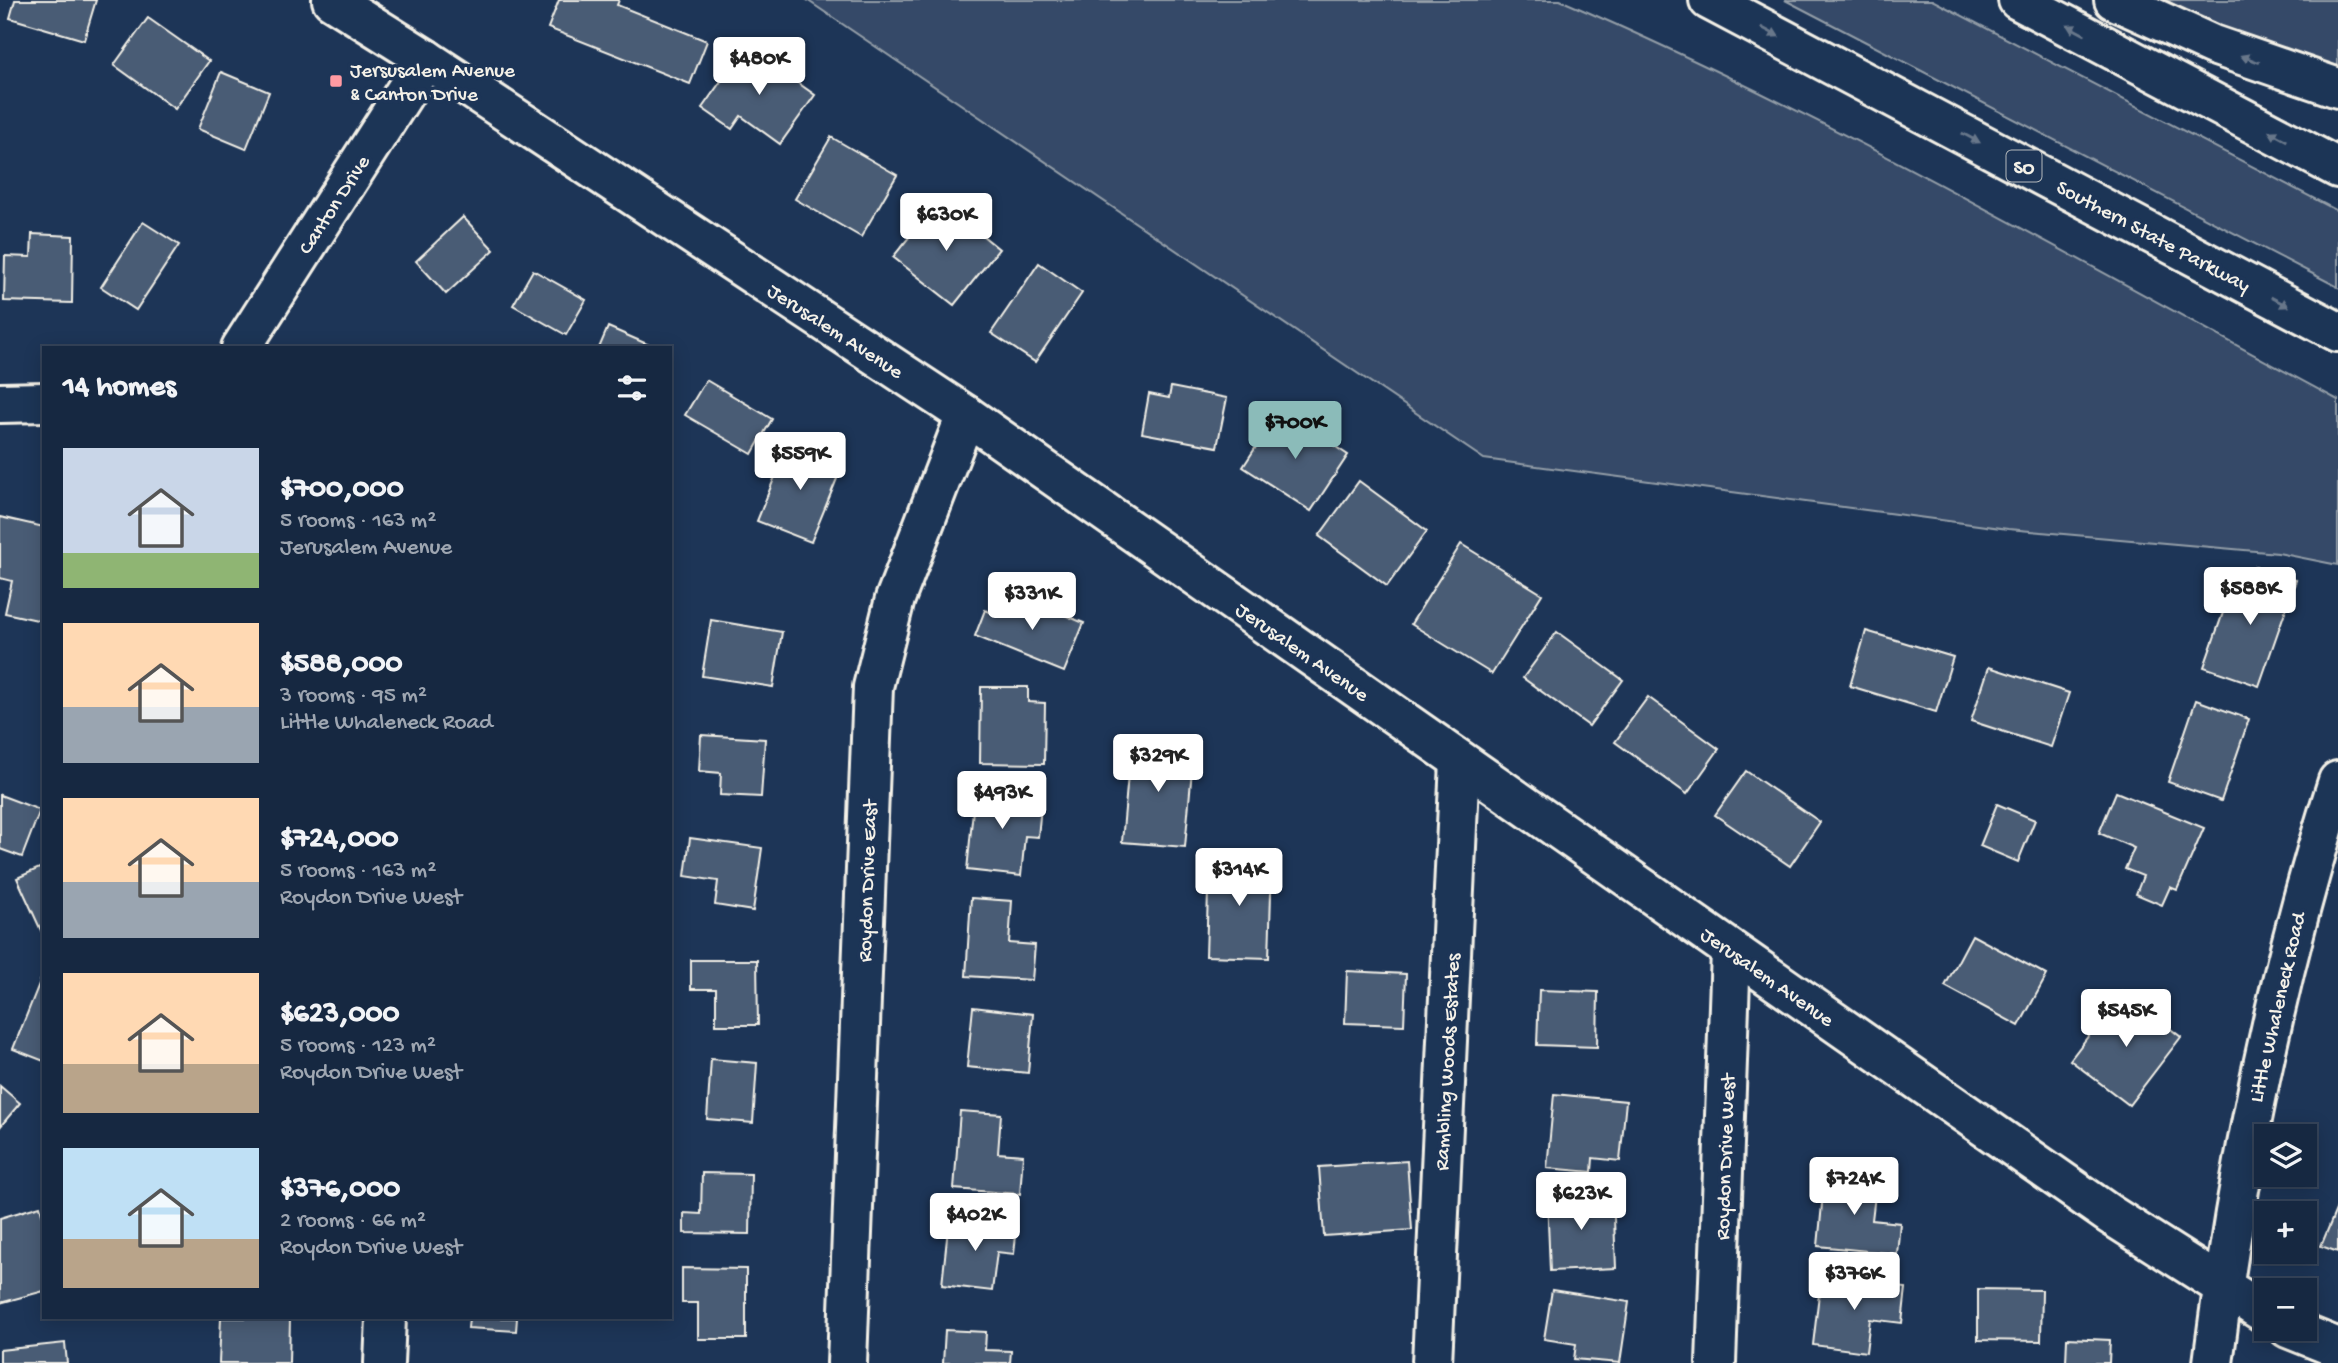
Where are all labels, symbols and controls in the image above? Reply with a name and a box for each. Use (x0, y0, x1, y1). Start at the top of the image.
one-way arrow (2066, 25, 2086, 36)
one-way arrow (1760, 26, 1779, 38)
pin: $480K (710, 38, 808, 97)
text: $480K (729, 46, 789, 73)
one-way arrow (2239, 54, 2260, 65)
place label: Jersusalem Avenue & Canton Drive (350, 60, 516, 109)
marker: Jersusalem Avenue & Canton Drive (328, 73, 344, 89)
one-way arrow (2268, 130, 2287, 142)
one-way arrow (1961, 132, 1981, 144)
road number: SO (2007, 150, 2042, 182)
street label: Canton Drive (295, 151, 378, 260)
street label: Southern State Parkway (2051, 176, 2254, 300)
pin: $630K (897, 194, 995, 253)
text: $630K (916, 202, 976, 229)
street label: Jerusalem Avenue (761, 280, 908, 387)
one-way arrow (2270, 296, 2290, 307)
icon: filters (613, 369, 651, 407)
text: 14 homes (63, 371, 176, 406)
pin: $700K (1246, 402, 1344, 461)
text: $700K (1264, 410, 1326, 437)
pin: $559K (751, 433, 849, 492)
text: $559K (771, 441, 829, 468)
text: $700,000 (280, 473, 404, 508)
icon: home (119, 476, 203, 560)
text: 5 rooms · 163 m² (280, 508, 436, 535)
text: Jerusalem Avenue (280, 535, 452, 562)
pin: $588K (2201, 568, 2299, 627)
pin: $331K (983, 572, 1081, 632)
text: $588K (2220, 576, 2280, 603)
text: $331K (1004, 581, 1060, 608)
street label: Jerusalem Avenue (1229, 599, 1373, 710)
text: $588,000 (280, 648, 403, 683)
icon: home (119, 651, 203, 735)
text: 3 rooms · 95 m² (280, 683, 427, 710)
text: Little Whaleneck Road (280, 710, 493, 737)
pin: $329K (1109, 734, 1207, 794)
text: $329K (1129, 743, 1187, 770)
pin: $493K (953, 772, 1051, 831)
text: $493K (973, 780, 1031, 807)
street label: Roydon Drive East (854, 797, 885, 963)
text: $724,000 (280, 823, 399, 858)
icon: home (119, 826, 203, 910)
pin: $314K (1190, 848, 1288, 908)
text: $314K (1211, 857, 1267, 884)
text: 5 rooms · 163 m² (280, 858, 436, 885)
text: Roydon Drive West (280, 885, 462, 912)
street label: Little Whaleneck Road (2245, 909, 2314, 1105)
street label: Jerusalem Avenue (1694, 924, 1838, 1035)
street label: Rambling Woods Estates (1431, 952, 1468, 1171)
pin: $545K (2077, 990, 2175, 1049)
text: $623,000 (280, 998, 400, 1033)
text: $545K (2097, 998, 2155, 1025)
icon: home (119, 1001, 203, 1085)
text: 5 rooms · 123 m² (280, 1033, 436, 1060)
text: Roydon Drive West (280, 1060, 462, 1087)
street label: Roydon Drive West (1712, 1071, 1743, 1241)
map controls (2254, 1124, 2317, 1341)
button: layers (2254, 1124, 2317, 1187)
pin: $724K (1805, 1158, 1903, 1217)
text: $724K (1825, 1166, 1883, 1193)
pin: $623K (1532, 1172, 1630, 1232)
text: $376,000 (280, 1173, 400, 1208)
icon: home (119, 1176, 203, 1260)
text: $623K (1552, 1181, 1610, 1208)
pin: $402K (926, 1194, 1024, 1253)
button: + (2254, 1201, 2317, 1264)
text: $402K (946, 1202, 1004, 1229)
text: 2 rooms · 66 m² (280, 1208, 426, 1235)
text: Roydon Drive West (280, 1235, 462, 1262)
pin: $376K (1805, 1252, 1903, 1312)
text: $376K (1825, 1261, 1883, 1288)
button: − (2254, 1278, 2317, 1341)

